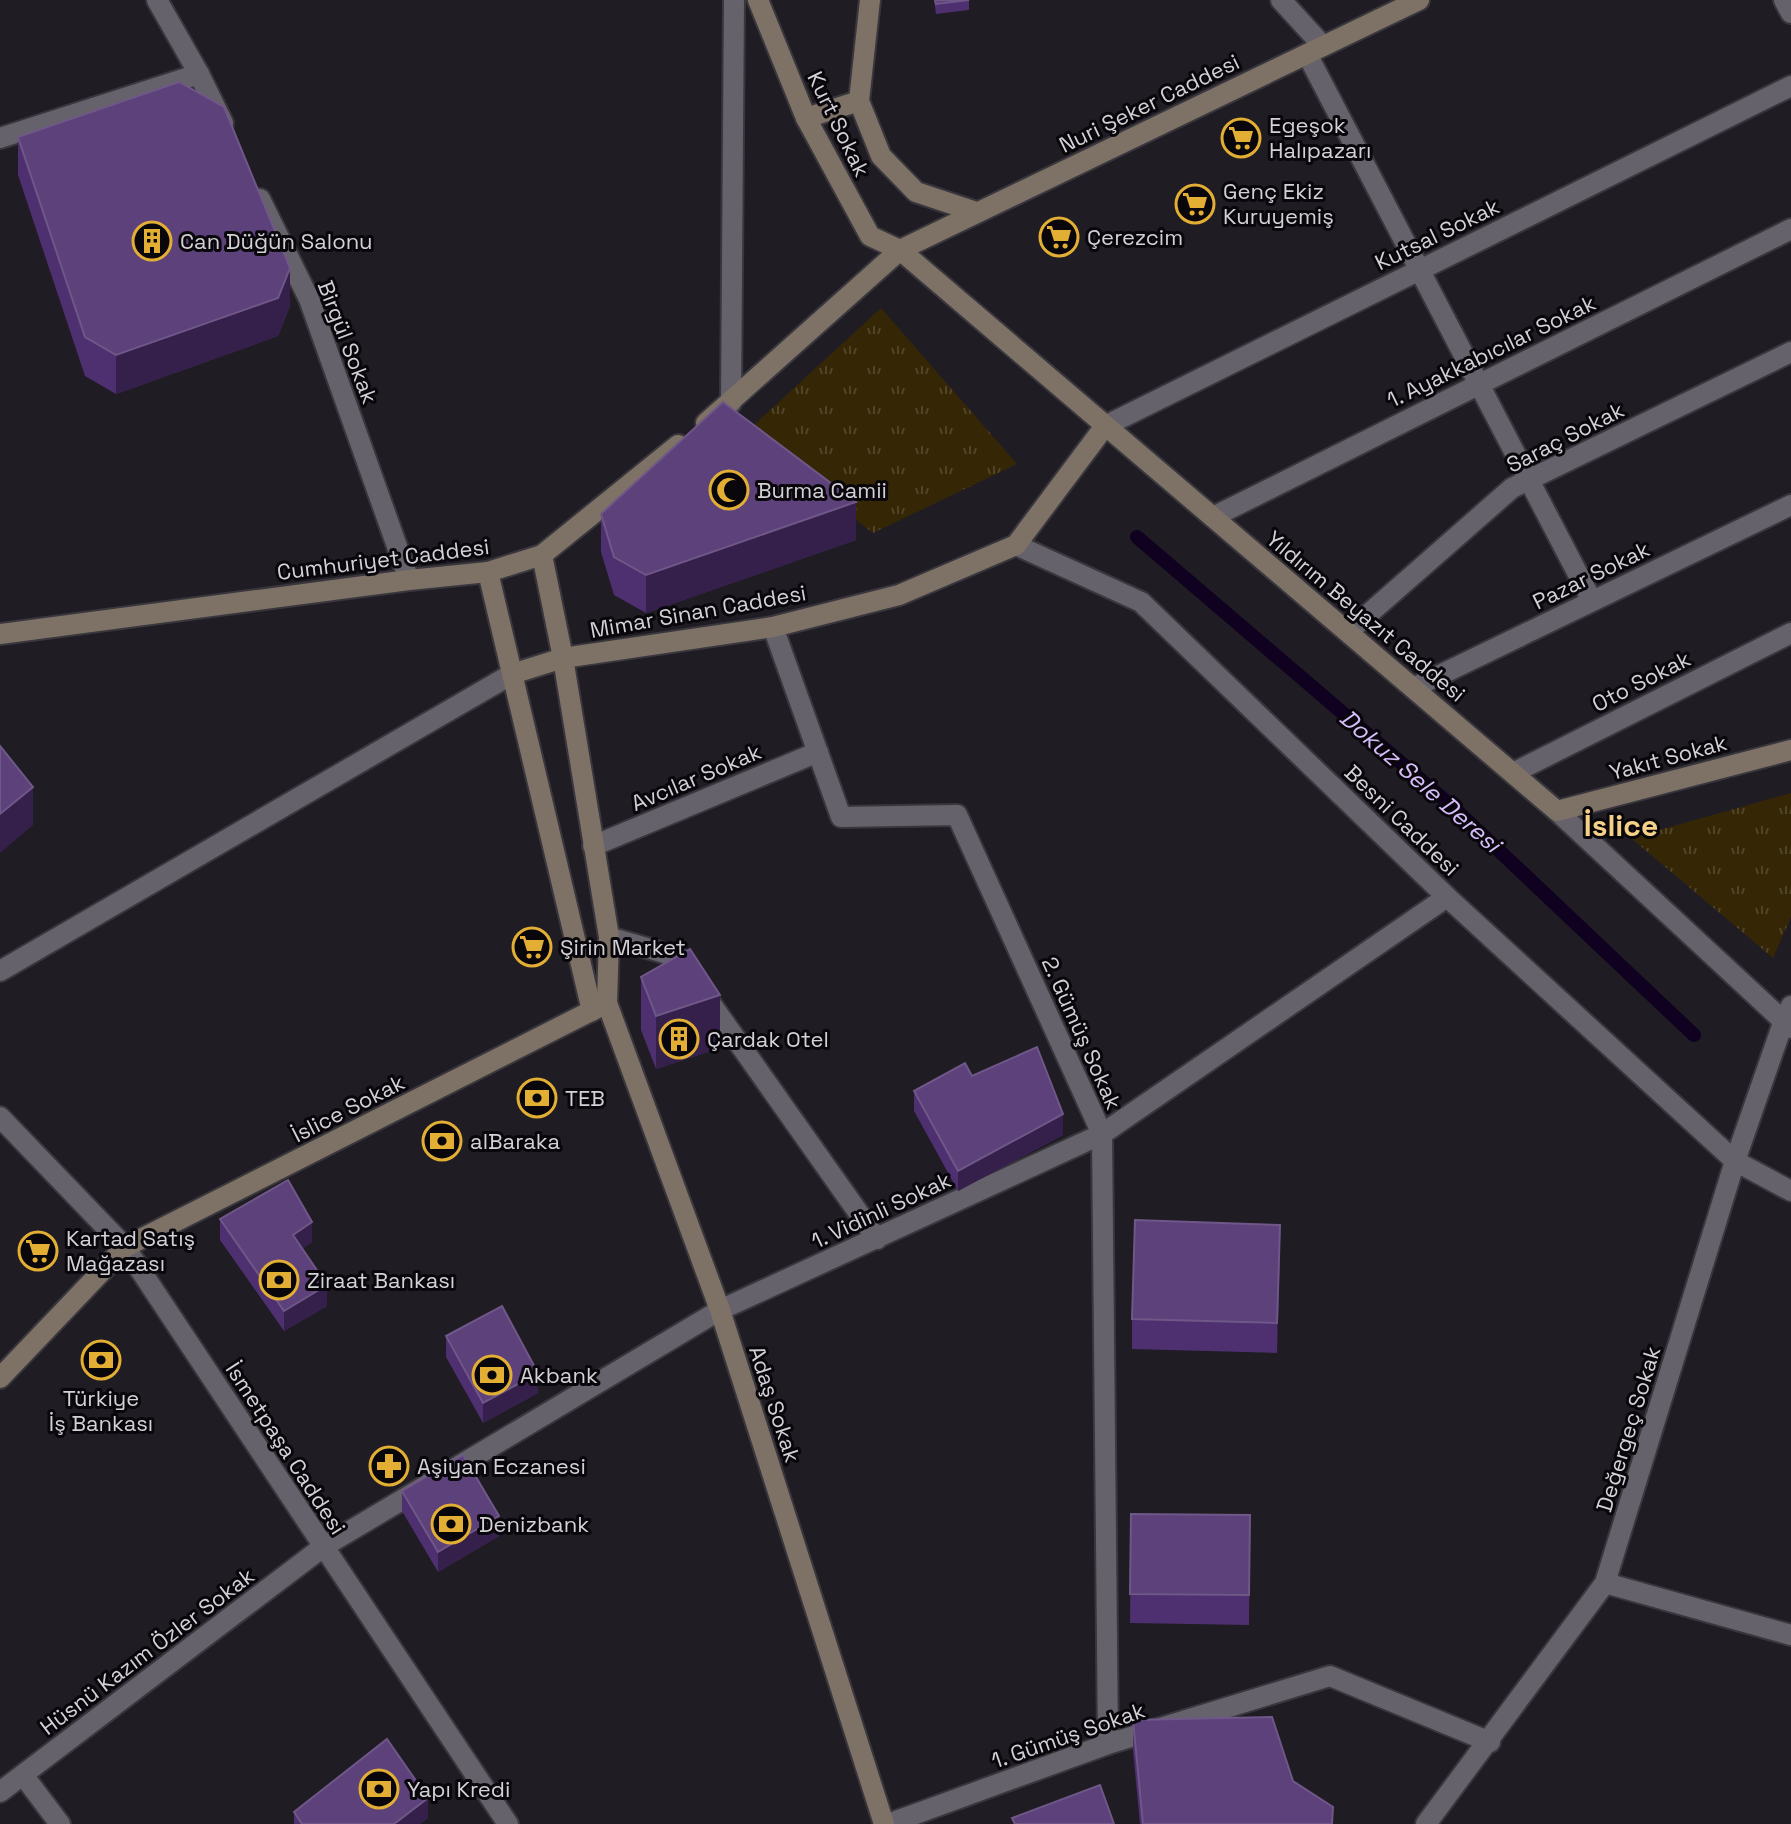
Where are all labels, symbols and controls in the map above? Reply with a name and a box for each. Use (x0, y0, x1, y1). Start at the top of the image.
street label: Nuri Şeker Caddesi (1054, 47, 1244, 159)
street label: Kurt Sokak (801, 67, 877, 181)
place label: Egeşok Halıpazarı (1269, 111, 1371, 164)
supermarket icon: Egeşok Halıpazarı (1220, 117, 1262, 159)
place label: Genç Ekiz Kuruyemiş (1223, 177, 1334, 230)
supermarket icon: Genç Ekiz Kuruyemiş (1174, 183, 1216, 225)
street label: Kutsal Sokak (1370, 192, 1504, 276)
supermarket icon: Çerezcim (1038, 216, 1080, 258)
building icon: Can Düğün Salonu (131, 220, 173, 262)
place label: Çerezcim (1087, 223, 1183, 251)
place label: Can Düğün Salonu (180, 227, 373, 255)
street label: Birgül Sokak (312, 276, 384, 408)
street label: 1. Ayakkabıcılar Sokak (1382, 288, 1600, 414)
street label: Saraç Sokak (1501, 395, 1629, 479)
mosque icon: Burma Camii (708, 469, 750, 511)
place label: Burma Camii (757, 476, 887, 504)
street label: Yıldırım Beyazıt Caddesi (1261, 524, 1471, 708)
street label: Cumhuriyet Caddesi (275, 532, 491, 586)
street label: Pazar Sokak (1528, 535, 1654, 615)
street label: Mimar Sinan Caddesi (588, 578, 808, 644)
street label: Oto Sokak (1587, 644, 1695, 718)
water label: Dokuz Sele Deresi (1333, 702, 1510, 861)
street label: Yakıt Sokak (1606, 728, 1730, 786)
street label: Avcılar Sokak (627, 737, 765, 817)
street label: Besni Caddesi (1339, 758, 1465, 882)
district label: İslice (1584, 806, 1658, 845)
supermarket icon: Şirin Market (511, 926, 553, 968)
place label: Şirin Market (560, 933, 686, 961)
street label: 2. Gümüş Sokak (1036, 952, 1128, 1114)
building icon: Çardak Otel (658, 1018, 700, 1060)
place label: Çardak Otel (707, 1025, 829, 1053)
street label: İslice Sokak (287, 1068, 409, 1148)
bank icon: TEB (516, 1077, 558, 1119)
place label: TEB (565, 1084, 605, 1112)
bank icon: alBaraka (421, 1120, 463, 1162)
place label: alBaraka (470, 1127, 560, 1155)
street label: 1. Vidinli Sokak (807, 1165, 955, 1255)
place label: Kartad Satış Mağazası (66, 1224, 195, 1277)
supermarket icon: Kartad Satış Mağazası (17, 1230, 59, 1272)
bank icon: Ziraat Bankası (258, 1259, 300, 1301)
place label: Ziraat Bankası (307, 1266, 455, 1294)
bank icon: Türkiye İş Bankası (80, 1339, 122, 1381)
street label: Adaş Sokak (743, 1342, 807, 1466)
street label: Değergeç Sokak (1590, 1343, 1667, 1515)
bank icon: Akbank (471, 1354, 513, 1396)
street label: İsmetpaşa Caddesi (220, 1357, 352, 1539)
place label: Akbank (520, 1361, 598, 1389)
place label: Türkiye İş Bankası (49, 1384, 153, 1437)
pharmacy icon: Aşiyan Eczanesi (368, 1445, 410, 1487)
place label: Aşiyan Eczanesi (417, 1452, 586, 1480)
bank icon: Denizbank (430, 1503, 472, 1545)
place label: Denizbank (479, 1510, 589, 1538)
street label: Hüsnü Kazım Özler Sokak (34, 1561, 260, 1741)
street label: 1. Gümüş Sokak (988, 1696, 1148, 1774)
bank icon: Yapı Kredi (358, 1768, 400, 1810)
place label: Yapı Kredi (407, 1775, 510, 1803)

